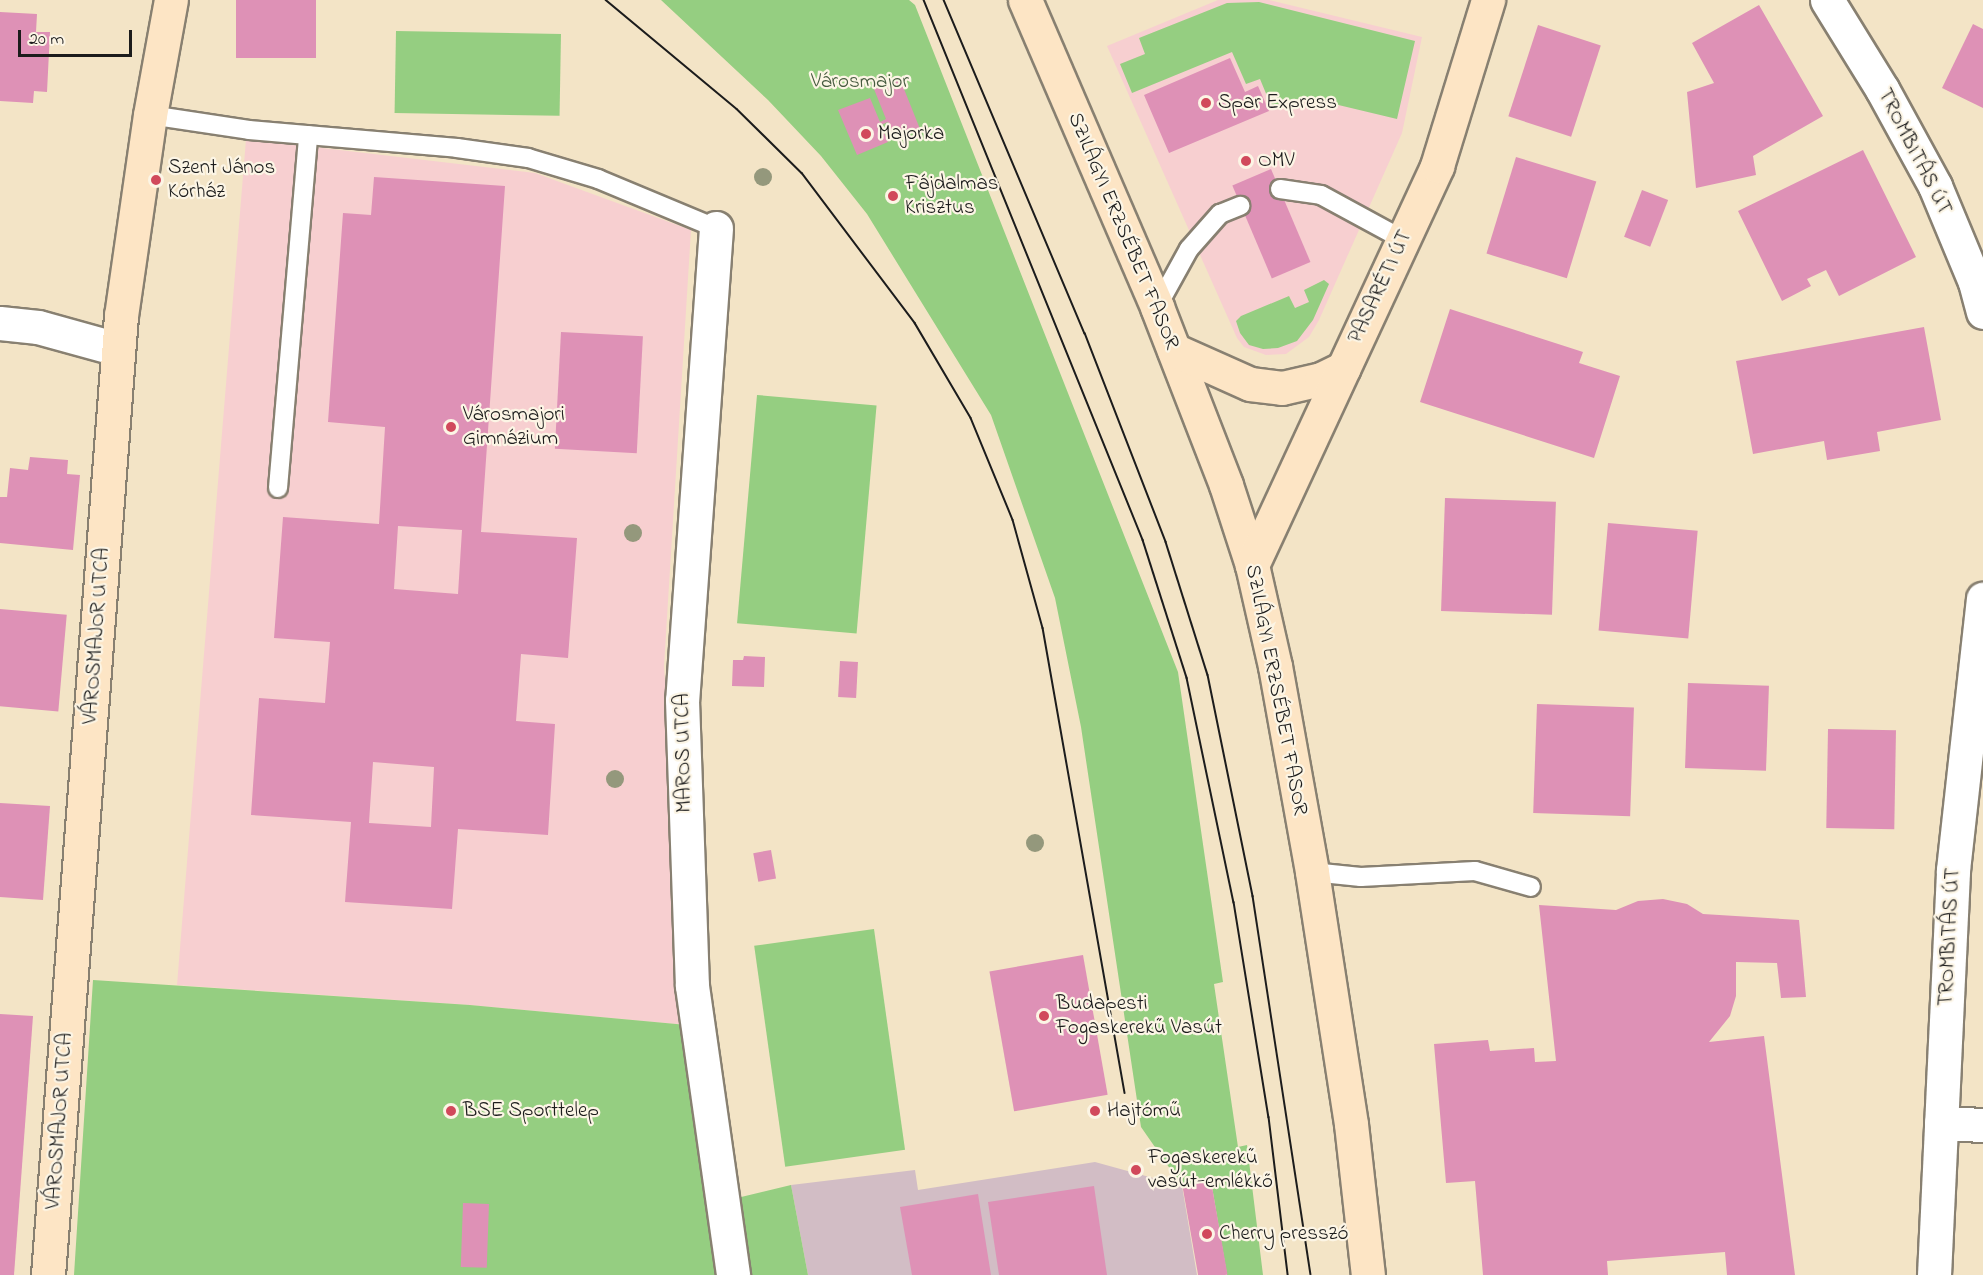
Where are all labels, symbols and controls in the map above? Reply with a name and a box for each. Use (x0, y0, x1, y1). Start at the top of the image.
scale bar (21, 18, 135, 56)
text: 20 m (29, 27, 64, 53)
park label: Városmajor (811, 69, 909, 95)
street label: TROMBITÁS ÚT (1871, 85, 1957, 219)
place label: Spar Express (1218, 90, 1337, 116)
marker: Spar Express (1199, 96, 1213, 110)
street label: SZILÁGYI ERZSÉBET FASOR (1062, 109, 1184, 353)
place label: Majorka (878, 121, 944, 147)
marker: Majorka (859, 127, 873, 141)
place label: OMV (1258, 148, 1294, 174)
marker: OMV (1239, 154, 1253, 168)
place label: Szent János Kórház (168, 155, 275, 205)
place label: Fájdalmas Krisztus (905, 171, 998, 221)
marker: Szent János Kórház (149, 173, 163, 187)
marker: Fájdalmas Krisztus (886, 189, 900, 203)
street label: PASARÉTI ÚT (1344, 226, 1418, 348)
place label: Városmajori Gimnázium (463, 402, 565, 452)
marker: Városmajori Gimnázium (444, 420, 458, 434)
street label: VÁROSMAJOR UTCA (78, 547, 116, 725)
street label: SZILÁGYI ERZSÉBET FASOR (1239, 563, 1313, 817)
street label: MAROS UTCA (670, 693, 698, 813)
street label: TROMBITÁS ÚT (1934, 867, 1966, 1007)
place label: Budapesti Fogaskerekű Vasút (1056, 991, 1222, 1041)
marker: Budapesti Fogaskerekű Vasút (1037, 1009, 1051, 1023)
street label: VÁROSMAJOR UTCA (41, 1032, 79, 1210)
place label: BSE Sporttelep (463, 1098, 599, 1124)
place label: Hajtómű (1107, 1098, 1181, 1124)
marker: BSE Sporttelep (444, 1104, 458, 1118)
marker: Hajtómű (1088, 1104, 1102, 1118)
place label: Fogaskerekű vasút-emlékkő (1148, 1145, 1273, 1195)
marker: Fogaskerekű vasút-emlékkő (1129, 1163, 1143, 1177)
place label: Cherry presszó (1219, 1221, 1348, 1247)
marker: Cherry presszó (1200, 1227, 1214, 1241)

